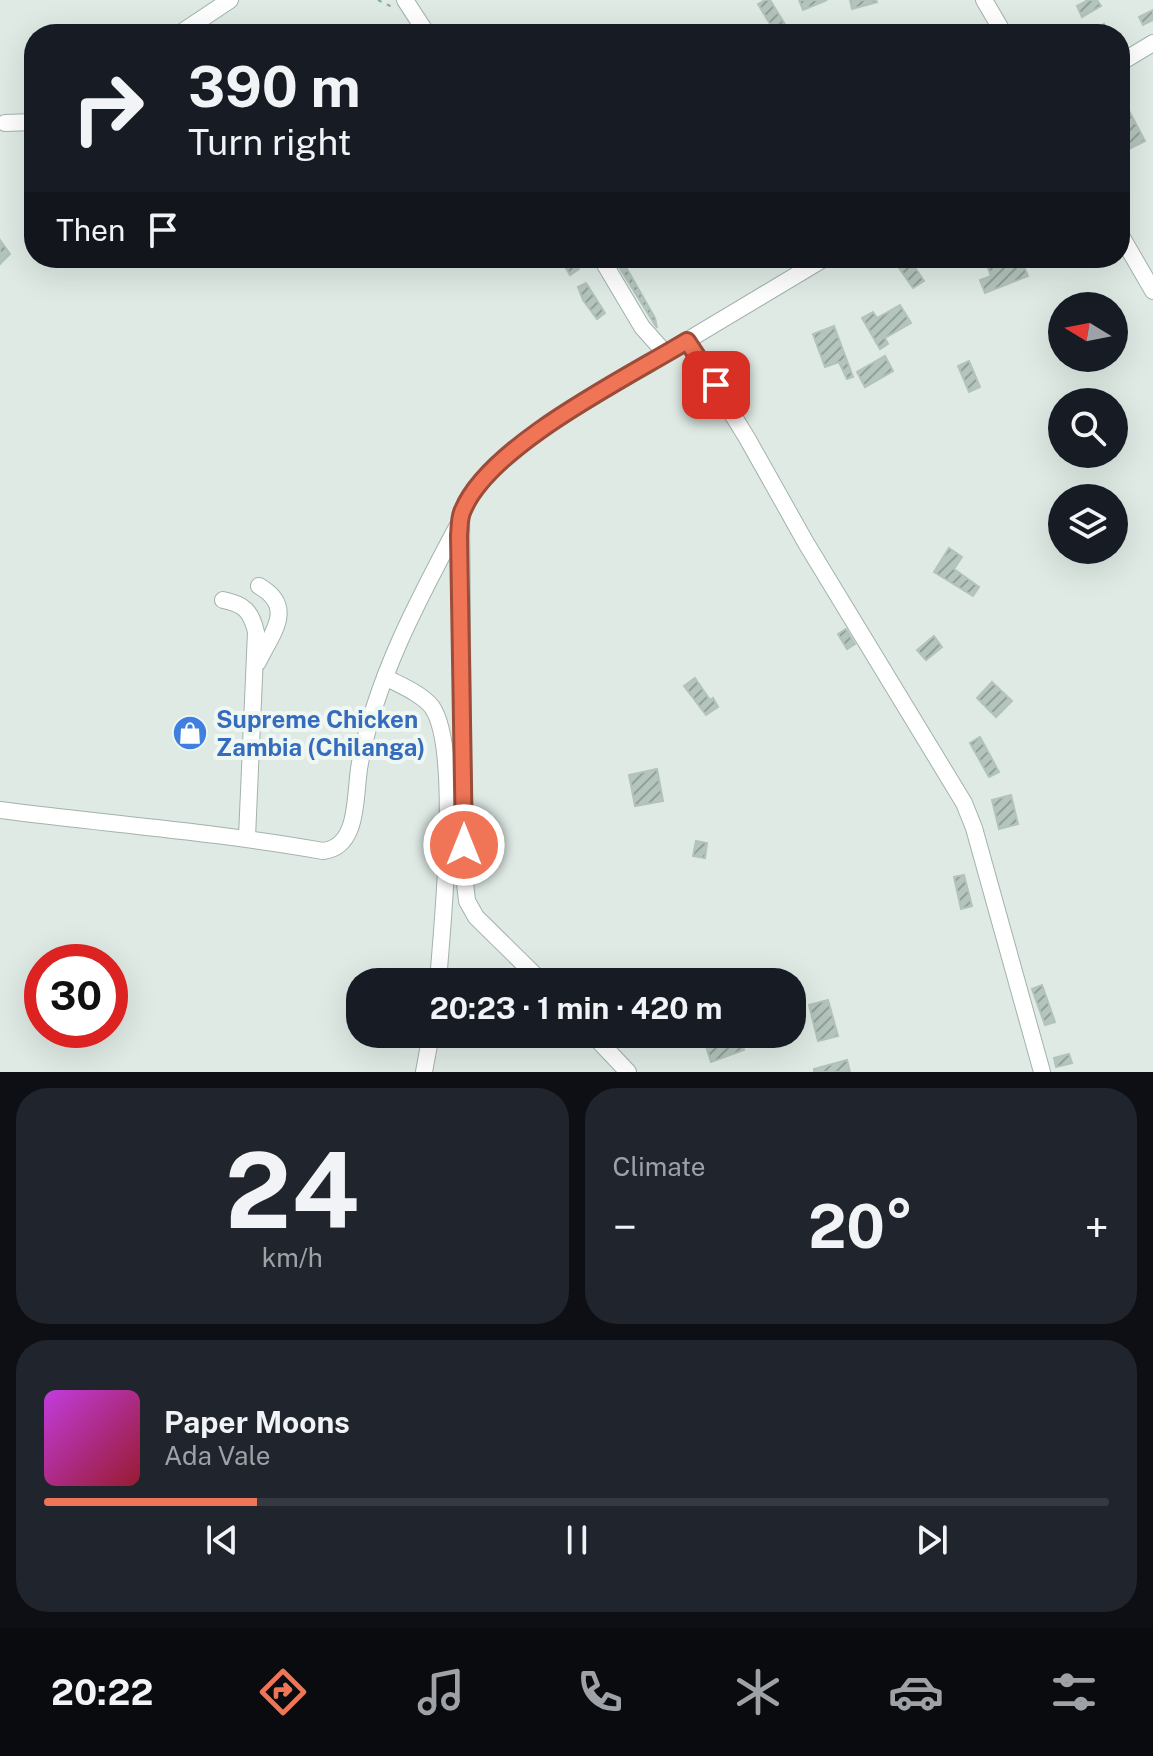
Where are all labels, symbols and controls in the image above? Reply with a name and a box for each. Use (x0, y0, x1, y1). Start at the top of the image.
text: 390 m (188, 54, 361, 120)
icon: right (56, 56, 160, 160)
text: Turn right (188, 121, 351, 163)
icon: arrive (141, 208, 185, 252)
text: Then (56, 212, 125, 248)
north arrow (1048, 292, 1128, 372)
map controls (1048, 292, 1128, 564)
pin (682, 351, 750, 419)
icon: arrive (694, 363, 738, 407)
button: search (1048, 388, 1128, 468)
button: layers (1048, 484, 1128, 564)
place label: Supreme Chicken Zambia (Chilanga) (216, 705, 425, 761)
shop icon: Supreme Chicken Zambia (Chilanga) (171, 714, 209, 752)
position arrow (422, 803, 506, 887)
speed limit sign: 30 (24, 944, 128, 1048)
text: 20:23 · 1 min · 420 m (430, 990, 722, 1026)
text: 24 (225, 1129, 359, 1251)
text: Climate (613, 1151, 706, 1182)
text: 20° (808, 1191, 913, 1262)
text: − (613, 1201, 637, 1253)
text: + (1085, 1201, 1109, 1253)
text: km/h (262, 1242, 323, 1273)
text: Paper Moons (164, 1404, 350, 1440)
text: Ada Vale (164, 1440, 270, 1471)
icon: previous (200, 1518, 244, 1562)
icon: pause (555, 1518, 599, 1562)
icon: next (910, 1518, 954, 1562)
icon: directions (255, 1664, 311, 1720)
icon: music (413, 1664, 469, 1720)
icon: phone (572, 1664, 628, 1720)
icon: climate (730, 1664, 786, 1720)
icon: car (888, 1664, 944, 1720)
icon: filters (1046, 1664, 1102, 1720)
text: 20:22 (51, 1671, 153, 1713)

